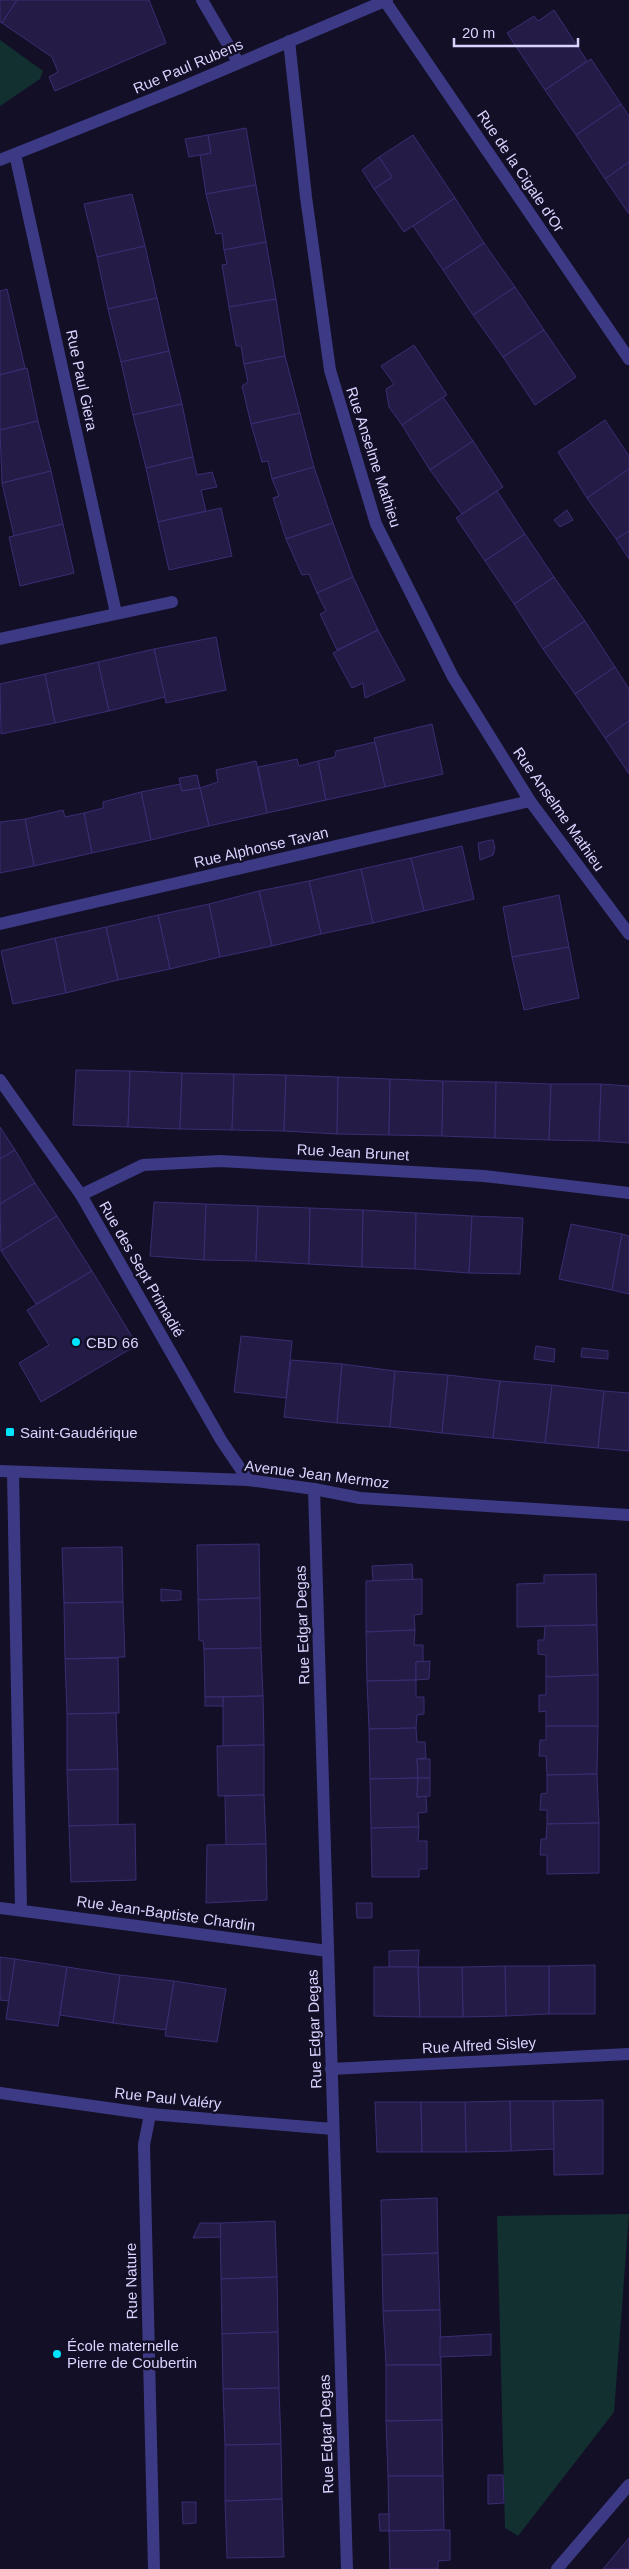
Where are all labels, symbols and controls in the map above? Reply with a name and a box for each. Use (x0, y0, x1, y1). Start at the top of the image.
scale bar (454, 15, 578, 47)
text: 20 m (462, 24, 495, 41)
street label: Rue Paul Rubens (131, 35, 245, 97)
street label: Rue de la Cigale d'Or (474, 107, 568, 235)
street label: Rue Paul Giera (63, 328, 101, 433)
street label: Rue Anselme Mathieu (343, 385, 405, 529)
street label: Rue Anselme Mathieu (510, 744, 608, 874)
street label: Rue Alphonse Tavan (192, 823, 330, 871)
street label: Rue Jean Brunet (296, 1141, 410, 1163)
street label: Rue des Sept Primadié (96, 1198, 188, 1340)
place label: CBD 66 (86, 1334, 139, 1351)
marker: CBD 66 (70, 1336, 82, 1348)
place label: Saint-Gaudérique (20, 1424, 138, 1441)
marker: Saint-Gaudérique (4, 1426, 16, 1438)
street label: Avenue Jean Mermoz (244, 1457, 390, 1491)
street label: Rue Edgar Degas (291, 1565, 313, 1685)
street label: Rue Jean-Baptiste Chardin (76, 1892, 256, 1934)
street label: Rue Edgar Degas (303, 1969, 325, 2089)
street label: Rue Alfred Sisley (422, 2033, 537, 2056)
street label: Rue Paul Valéry (114, 2084, 223, 2112)
street label: Rue Nature (122, 2242, 140, 2320)
place label: École maternelle Pierre de Coubertin (67, 2337, 197, 2371)
marker: École maternelle Pierre de Coubertin (51, 2348, 63, 2360)
street label: Rue Edgar Degas (315, 2374, 337, 2494)

